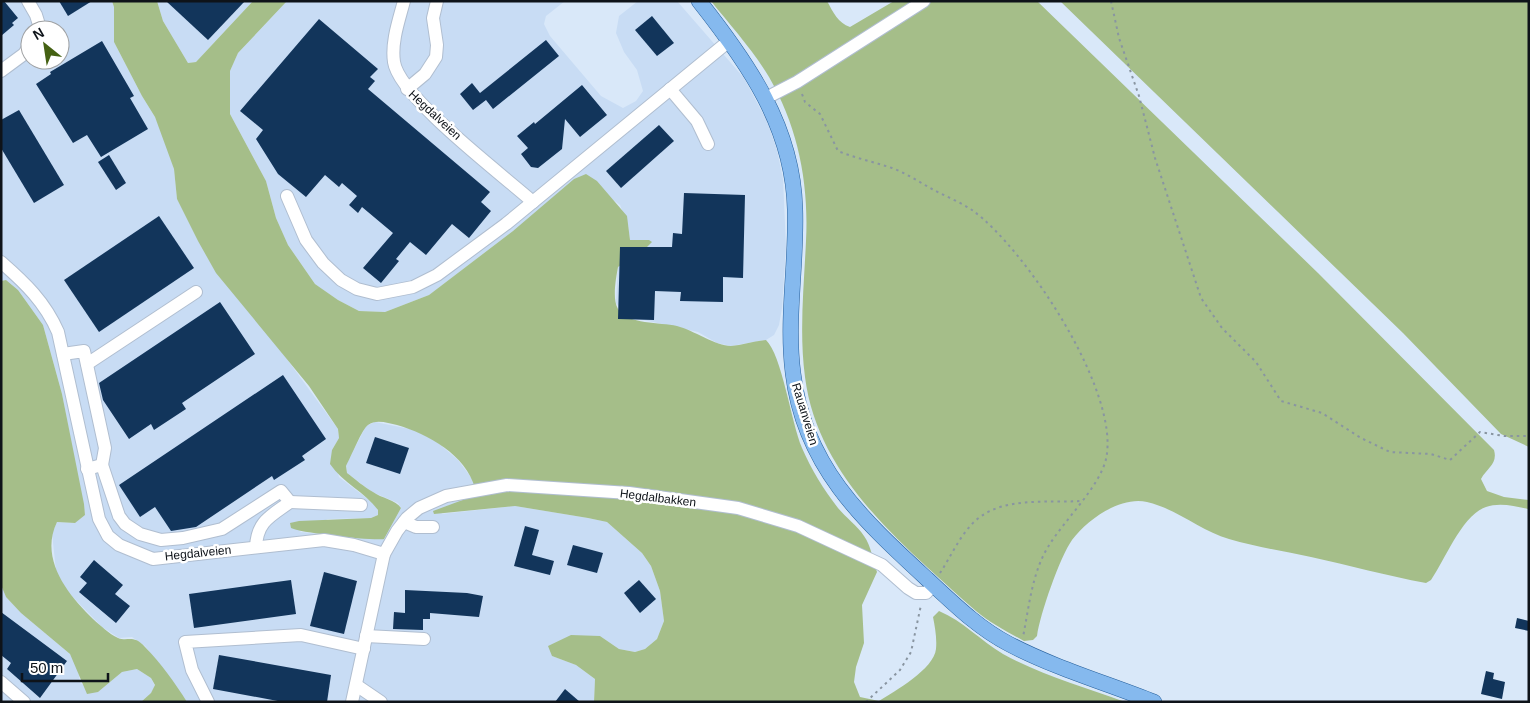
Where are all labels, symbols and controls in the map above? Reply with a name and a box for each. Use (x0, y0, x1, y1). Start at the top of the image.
north arrow (20, 20, 70, 70)
text: N (30, 24, 47, 43)
street label: Hegdalveien (406, 87, 464, 143)
street label: Rauanveien (789, 381, 821, 447)
street label: Hegdalbakken (619, 486, 697, 510)
street label: Hegdalveien (164, 543, 232, 563)
scale bar (22, 650, 109, 682)
text: 50 m (30, 659, 63, 676)

